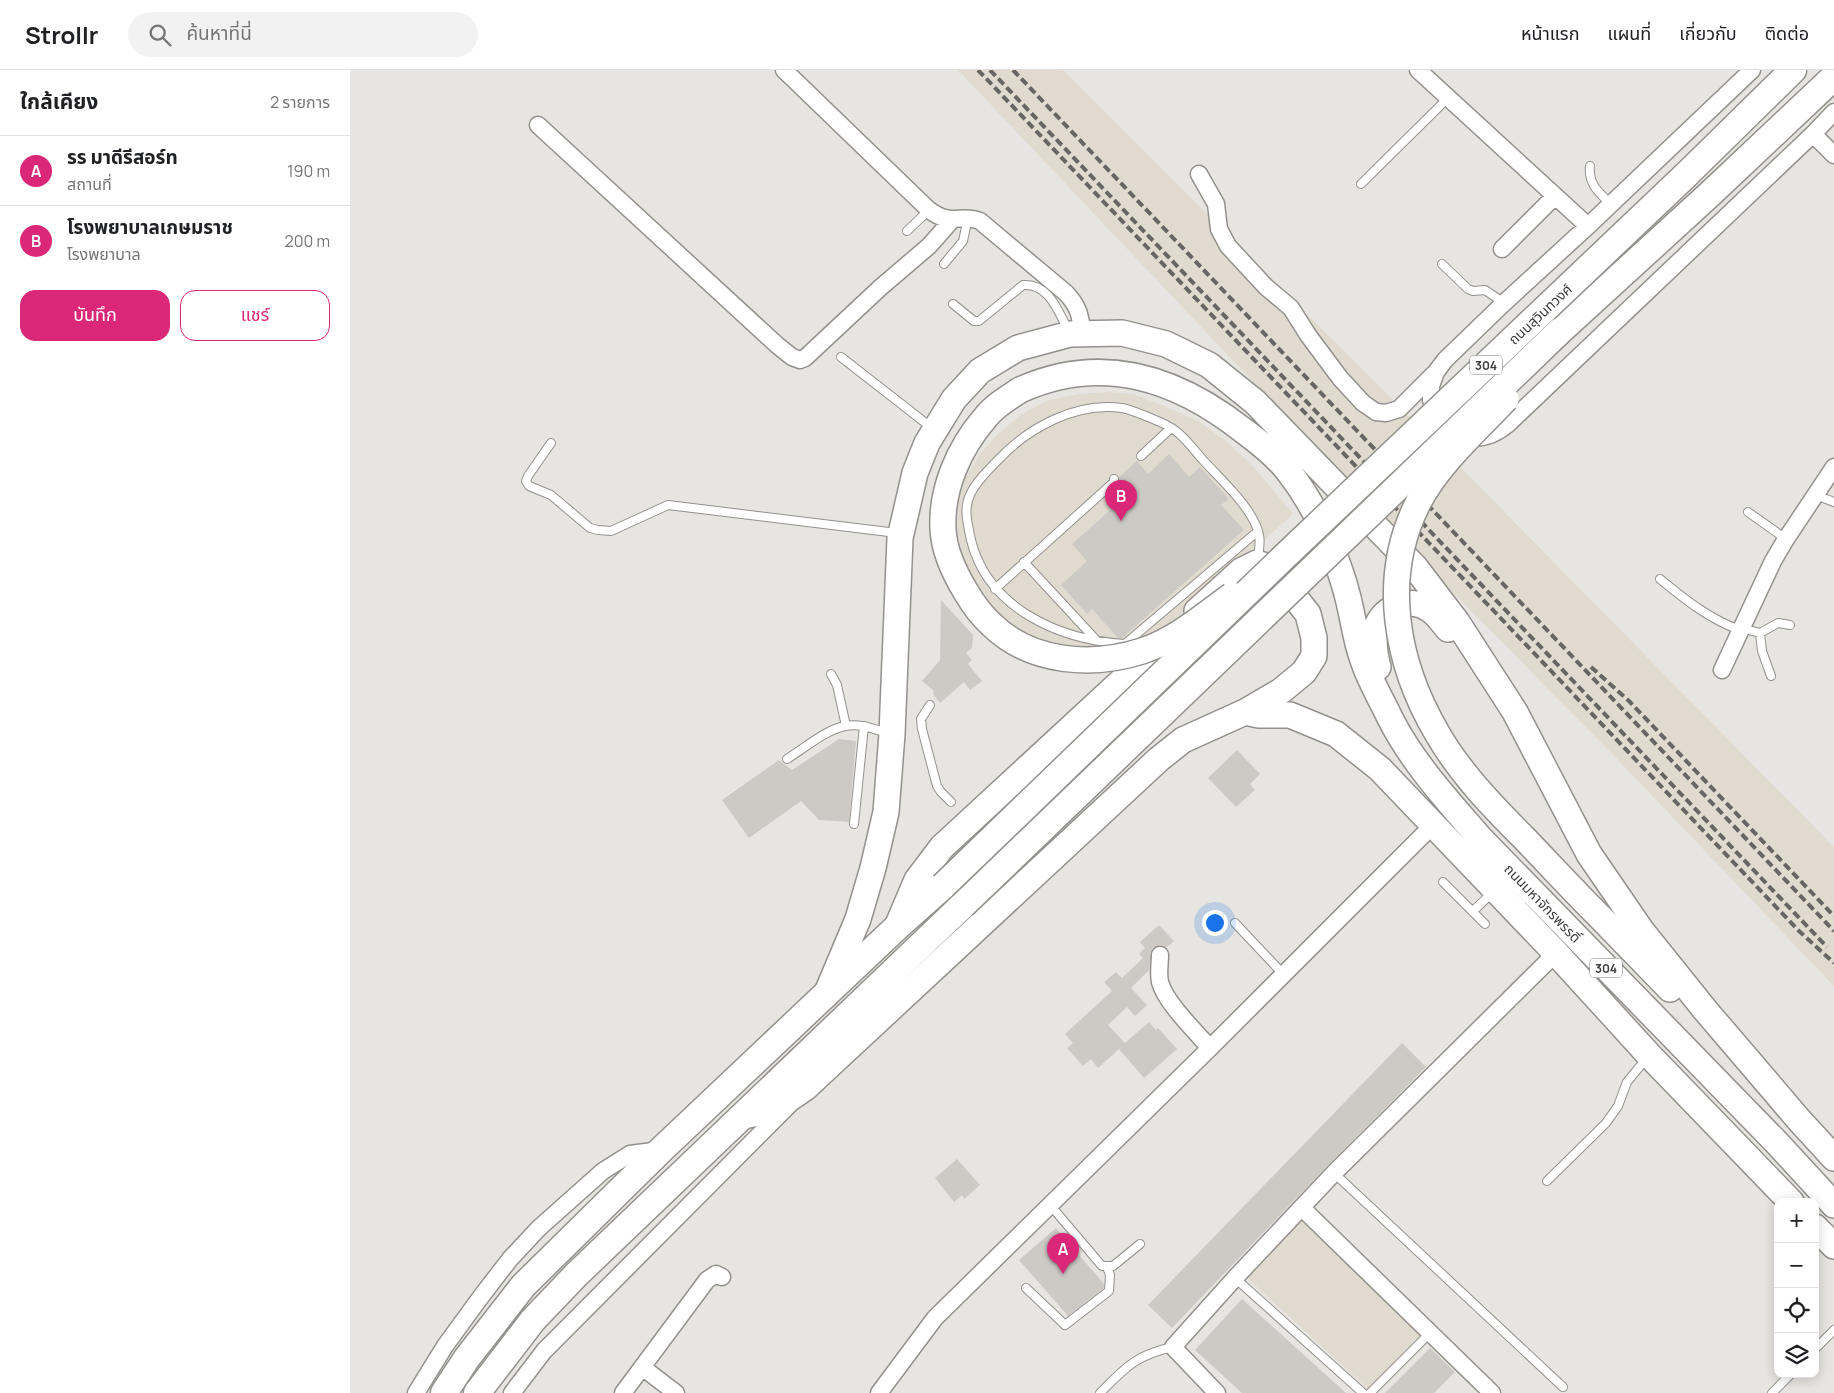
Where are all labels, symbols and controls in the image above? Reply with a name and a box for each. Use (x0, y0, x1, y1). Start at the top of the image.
search box (128, 12, 478, 57)
text: Strollr (25, 18, 98, 51)
text: ค้นหาที่นี่ (186, 20, 252, 46)
icon: search (146, 21, 174, 49)
text: หน้าแรก (1521, 21, 1579, 45)
text: แผนที่ (1607, 21, 1651, 45)
text: เกี่ยวกับ (1679, 21, 1737, 45)
text: ติดต่อ (1765, 21, 1809, 45)
text: ใกล้เคียง (20, 87, 98, 115)
text: 2 รายการ (270, 91, 330, 113)
text: รร มาดีรีสอร์ท (67, 144, 178, 170)
text: A (31, 160, 41, 182)
text: 190 m (287, 160, 330, 182)
text: สถานที่ (67, 173, 112, 195)
text: โรงพยาบาลเกษมราช (67, 214, 233, 240)
text: B (31, 230, 41, 252)
text: 200 m (285, 230, 330, 252)
text: โรงพยาบาล (67, 243, 141, 265)
street label: ถนนสุวินทวงศ์ (1504, 279, 1576, 348)
button: บันทึก (20, 290, 170, 341)
button: แชร์ (180, 290, 330, 341)
road number: 304 (1470, 356, 1502, 374)
pin: B (1105, 480, 1137, 521)
street label: ถนนมหาจักรพรรดิ์ (1500, 859, 1586, 947)
your location (1202, 910, 1228, 936)
road number: 304 (1590, 958, 1622, 978)
map controls (1774, 1198, 1819, 1378)
button: + (1774, 1198, 1819, 1243)
pin: A (1047, 1233, 1079, 1274)
button: − (1774, 1243, 1819, 1288)
button: locate (1774, 1288, 1819, 1333)
button: layers (1774, 1333, 1819, 1378)

